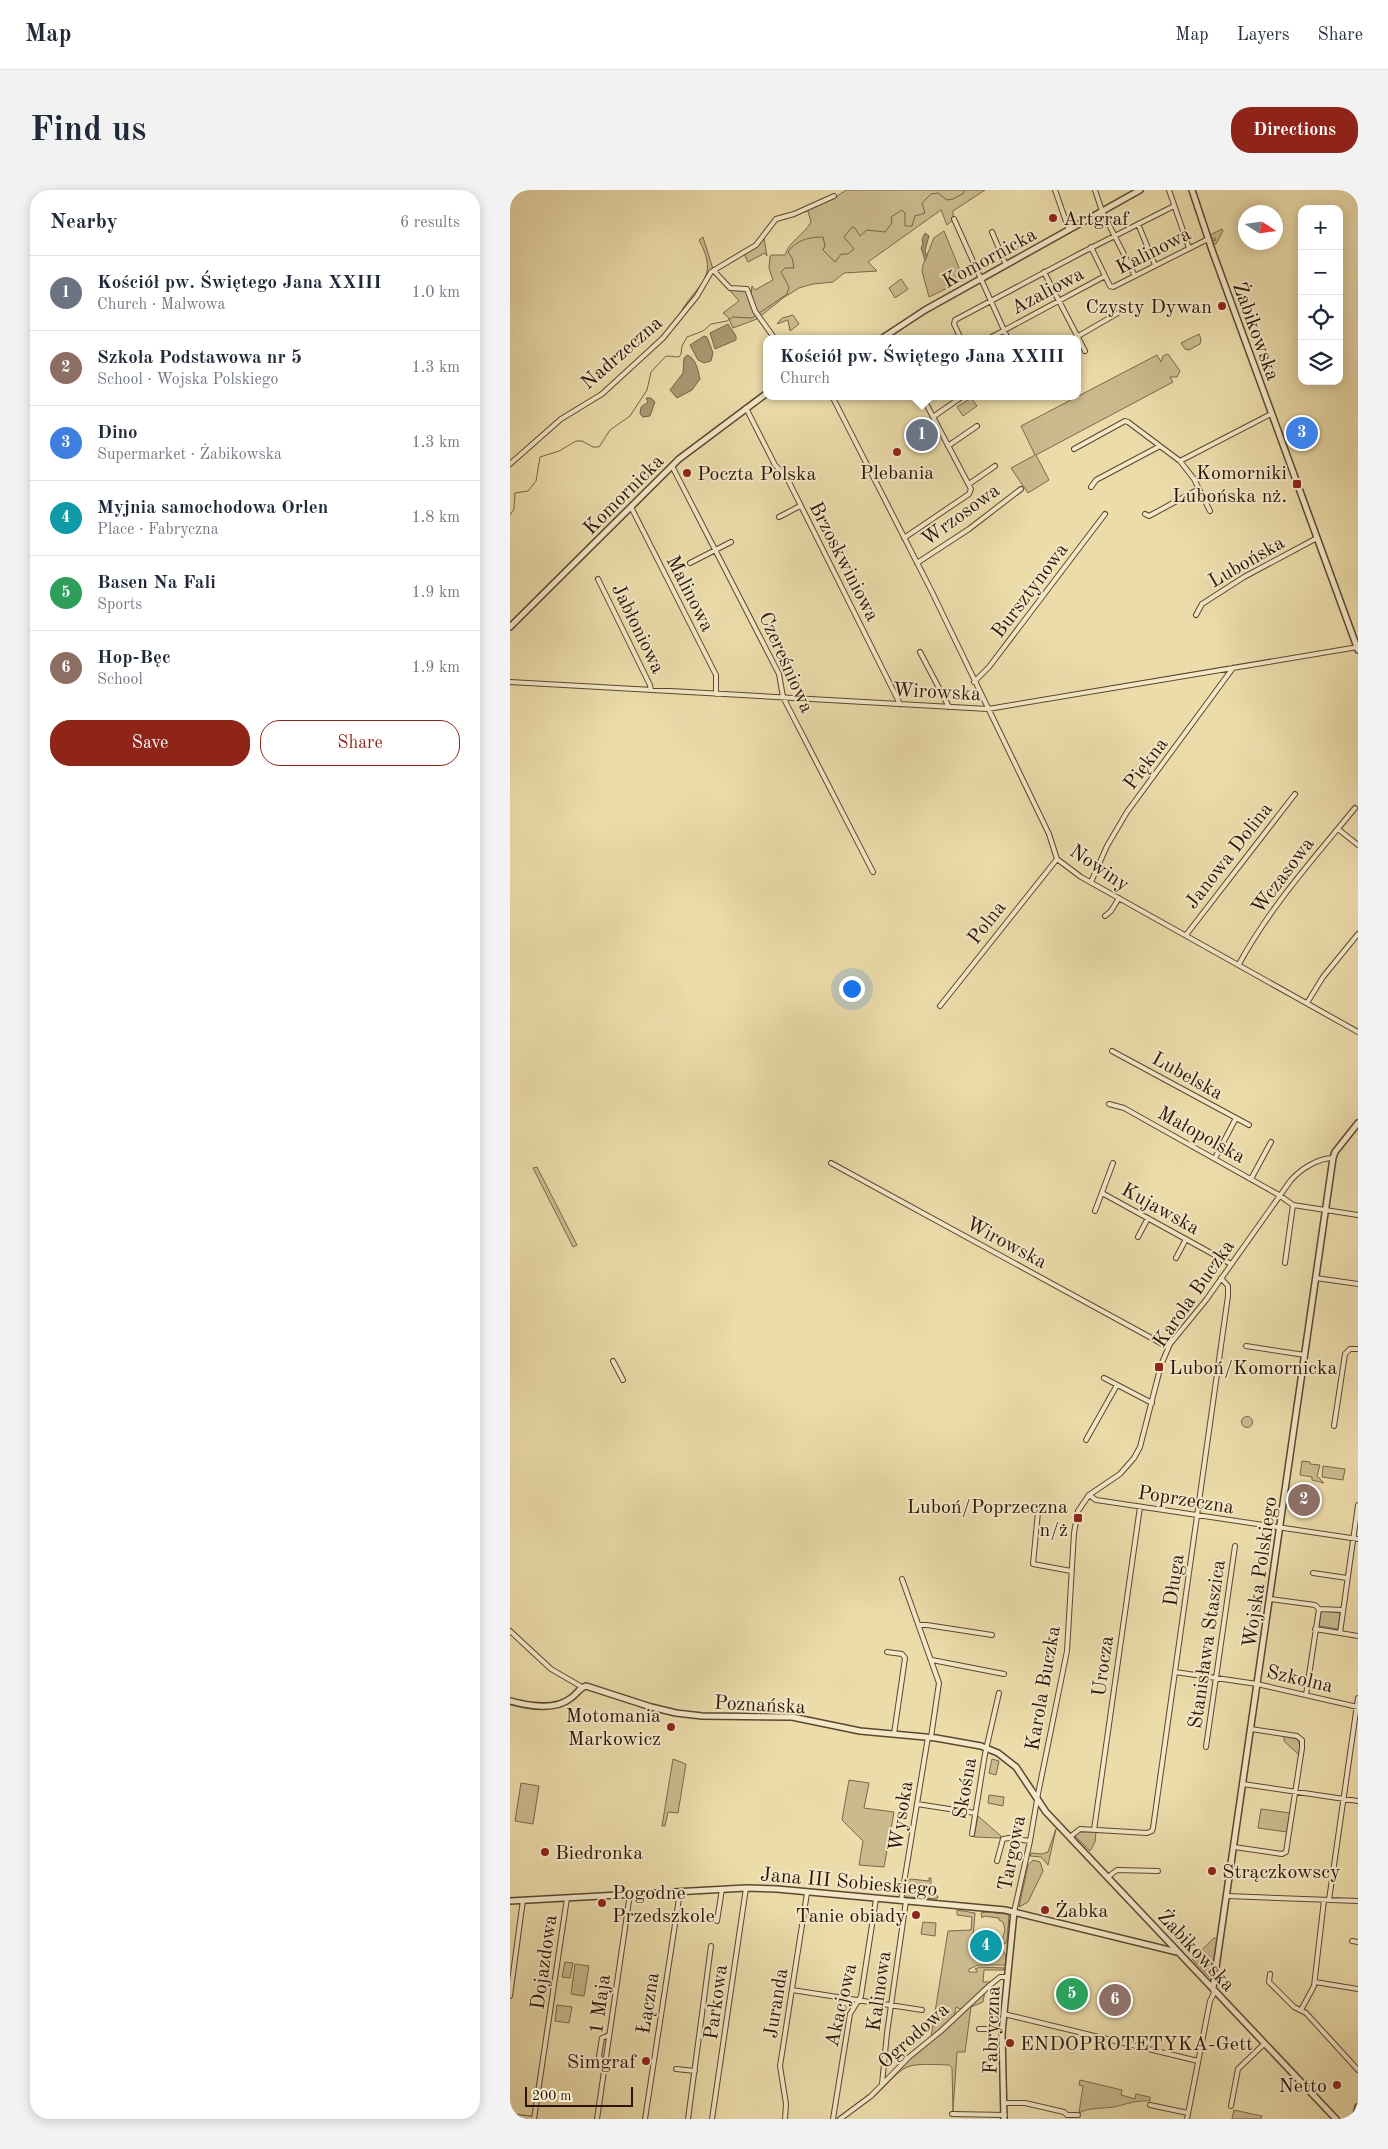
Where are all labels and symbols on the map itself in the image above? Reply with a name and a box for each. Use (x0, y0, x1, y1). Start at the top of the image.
north arrow (1238, 205, 1283, 250)
place label: Artgraf (1063, 210, 1130, 230)
marker: Artgraf (1047, 212, 1059, 224)
street label: Kalinowa (1113, 224, 1195, 279)
street label: Komornicka (940, 225, 1041, 293)
street label: Azaliowa (1008, 264, 1088, 319)
street label: Żabikowska (1228, 279, 1284, 384)
place label: Czysty Dywan (1086, 298, 1212, 318)
marker: Czysty Dywan (1216, 300, 1228, 312)
street label: Nadrzeczna (578, 313, 667, 394)
pin: 3 (1286, 414, 1318, 452)
pin: 1 (906, 416, 938, 454)
marker: Plebania (891, 446, 903, 458)
street label: Komornicka (580, 451, 668, 539)
place label: Plebania (860, 464, 934, 484)
place label: Komorniki Lubońska nż. (1172, 464, 1287, 507)
place label: Poczta Polska (697, 465, 816, 485)
marker: Poczta Polska (681, 467, 693, 479)
marker: Komorniki Lubońska nż. (1291, 478, 1303, 490)
street label: Wrzosowa (918, 481, 1004, 551)
street label: Brzoskwiniowa (805, 499, 882, 625)
street label: Lubońska (1206, 533, 1288, 592)
street label: Bursztynowa (989, 540, 1073, 642)
street label: Malinowa (662, 553, 717, 635)
street label: Jabłoniowa (607, 581, 667, 677)
street label: Czereśniowa (754, 609, 816, 716)
street label: Wirowska (892, 681, 982, 705)
street label: Piękna (1121, 734, 1172, 794)
street label: Janowa Dolina (1182, 799, 1277, 913)
street label: Wczasowa (1249, 834, 1319, 918)
street label: Nowiny (1065, 842, 1133, 896)
street label: Polna (965, 898, 1010, 949)
your location (839, 976, 865, 1002)
street label: Lubelska (1148, 1049, 1226, 1104)
street label: Małopolska (1154, 1104, 1248, 1168)
street label: Kujawska (1118, 1180, 1203, 1239)
street label: Wirowska (962, 1214, 1050, 1273)
street label: Karola Buczka (1150, 1237, 1239, 1352)
place label: Luboń/Komornicka (1169, 1359, 1337, 1379)
marker: Luboń/Komornicka (1153, 1361, 1165, 1373)
pin: 2 (1288, 1481, 1320, 1519)
street label: Poprzeczna (1136, 1483, 1235, 1518)
street label: Wojska Polskiego (1240, 1495, 1282, 1649)
place label: Luboń/Poprzeczna n/ż (907, 1498, 1068, 1541)
marker: Luboń/Poprzeczna n/ż (1072, 1512, 1084, 1524)
street label: Długa (1161, 1553, 1189, 1608)
street label: Stanisława Staszica (1186, 1558, 1230, 1730)
street label: Karola Buczka (1023, 1624, 1065, 1752)
street label: Urocza (1090, 1635, 1118, 1698)
street label: Szkolna (1264, 1663, 1335, 1697)
street label: Poznańska (714, 1694, 806, 1718)
place label: Motomania Markowicz (566, 1707, 661, 1750)
marker: Motomania Markowicz (665, 1721, 677, 1733)
street label: Skośna (951, 1756, 981, 1821)
street label: Wysoka (887, 1780, 917, 1853)
street label: Targowa (996, 1814, 1030, 1893)
place label: Biedronka (555, 1844, 643, 1864)
marker: Biedronka (539, 1846, 551, 1858)
place label: Strączkowscy (1222, 1863, 1341, 1883)
street label: Jana III Sobieskiego (759, 1865, 938, 1901)
marker: Strączkowscy (1206, 1865, 1218, 1877)
place label: Pogodne Przedszkole (612, 1884, 715, 1927)
marker: Pogodne Przedszkole (596, 1897, 608, 1909)
place label: Żabka (1055, 1900, 1109, 1922)
marker: Żabka (1039, 1904, 1051, 1916)
street label: Żabikowska (1153, 1905, 1240, 1996)
place label: Tanie obiady (795, 1907, 906, 1927)
marker: Tanie obiady (910, 1909, 922, 1921)
street label: Dojazdowa (528, 1914, 562, 2011)
pin: 4 (970, 1927, 1002, 1965)
street label: Kalinowa (864, 1950, 896, 2033)
street label: Akacjowa (823, 1962, 861, 2049)
street label: Parkowa (702, 1963, 732, 2041)
street label: Juranda (762, 1967, 792, 2040)
street label: Łączna (634, 1971, 664, 2035)
street label: 1 Maja (587, 1973, 615, 2035)
pin: 5 (1056, 1975, 1088, 2013)
pin: 6 (1099, 1981, 1131, 2019)
street label: Fabryczna (981, 1985, 1005, 2075)
street label: Ogrodowa (875, 2000, 954, 2073)
place label: ENDOPROTETYKA-Gett (1020, 2035, 1253, 2055)
marker: ENDOPROTETYKA-Gett (1004, 2037, 1016, 2049)
place label: Simgraf (567, 2053, 637, 2073)
marker: Simgraf (640, 2055, 652, 2067)
place label: Netto (1278, 2077, 1327, 2097)
marker: Netto (1331, 2079, 1343, 2091)
scale bar (525, 2084, 632, 2107)

